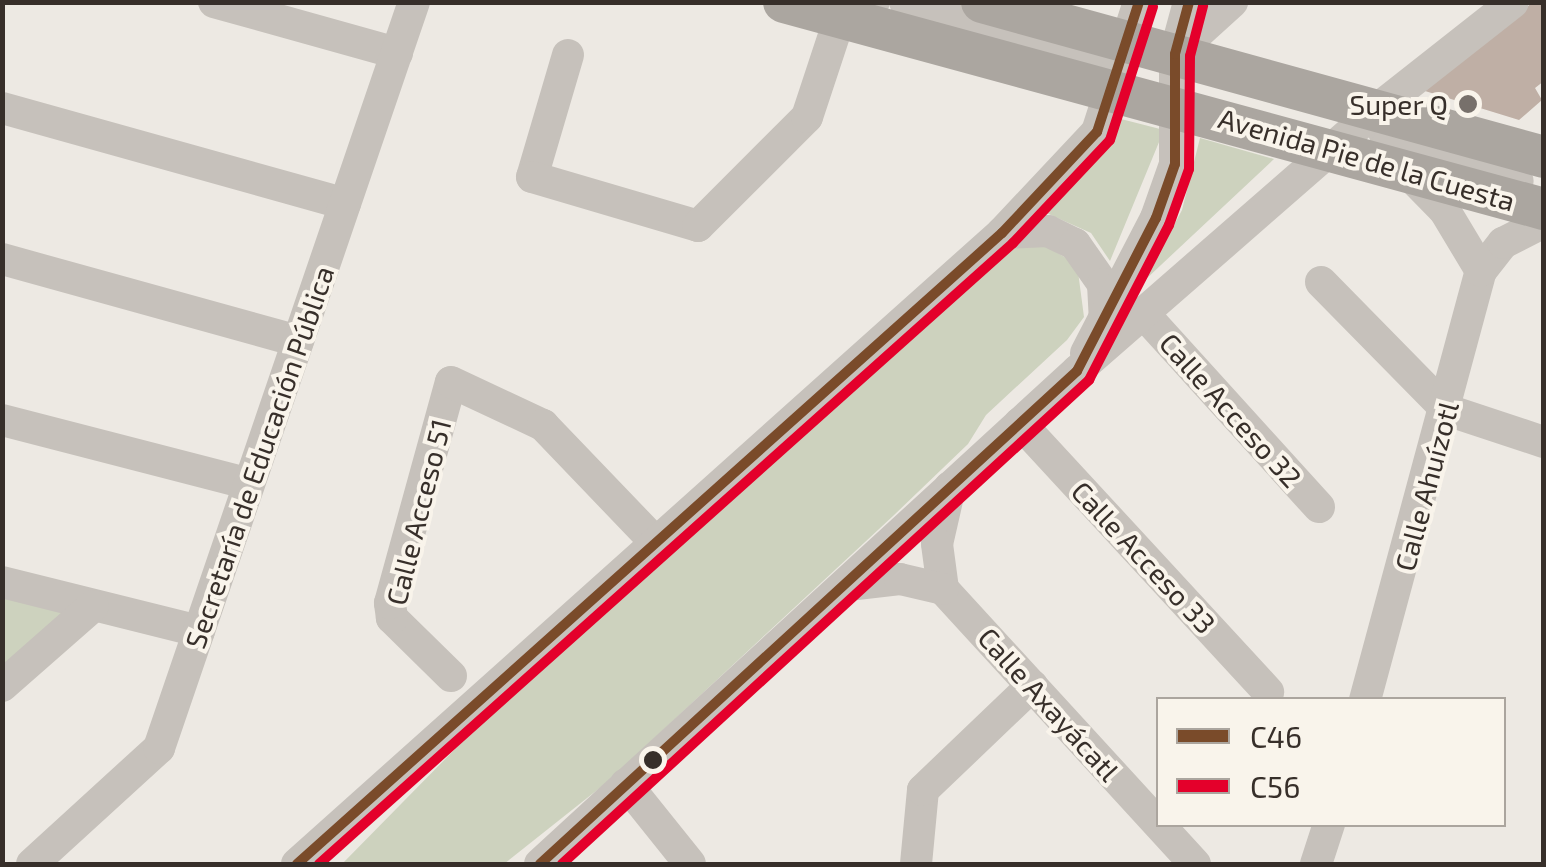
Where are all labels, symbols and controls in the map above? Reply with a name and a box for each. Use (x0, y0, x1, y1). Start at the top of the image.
place label: Super Q (1349, 87, 1448, 121)
marker: Super Q (1457, 93, 1479, 115)
street label: Avenida Pie de la Cuesta (1215, 101, 1519, 217)
street label: Secretaría de Educación Pública (178, 261, 340, 653)
street label: Calle Acceso 32 (1153, 326, 1309, 494)
street label: Calle Ahuízotl (1387, 397, 1465, 575)
street label: Calle Acceso 51 (379, 415, 457, 609)
street label: Calle Acceso 33 (1065, 474, 1223, 640)
street label: Calle Axayácatl (971, 620, 1127, 788)
legend (1156, 697, 1506, 827)
text: C46 (1250, 718, 1302, 754)
unlabelled marker (643, 750, 663, 770)
text: C56 (1250, 768, 1300, 804)

